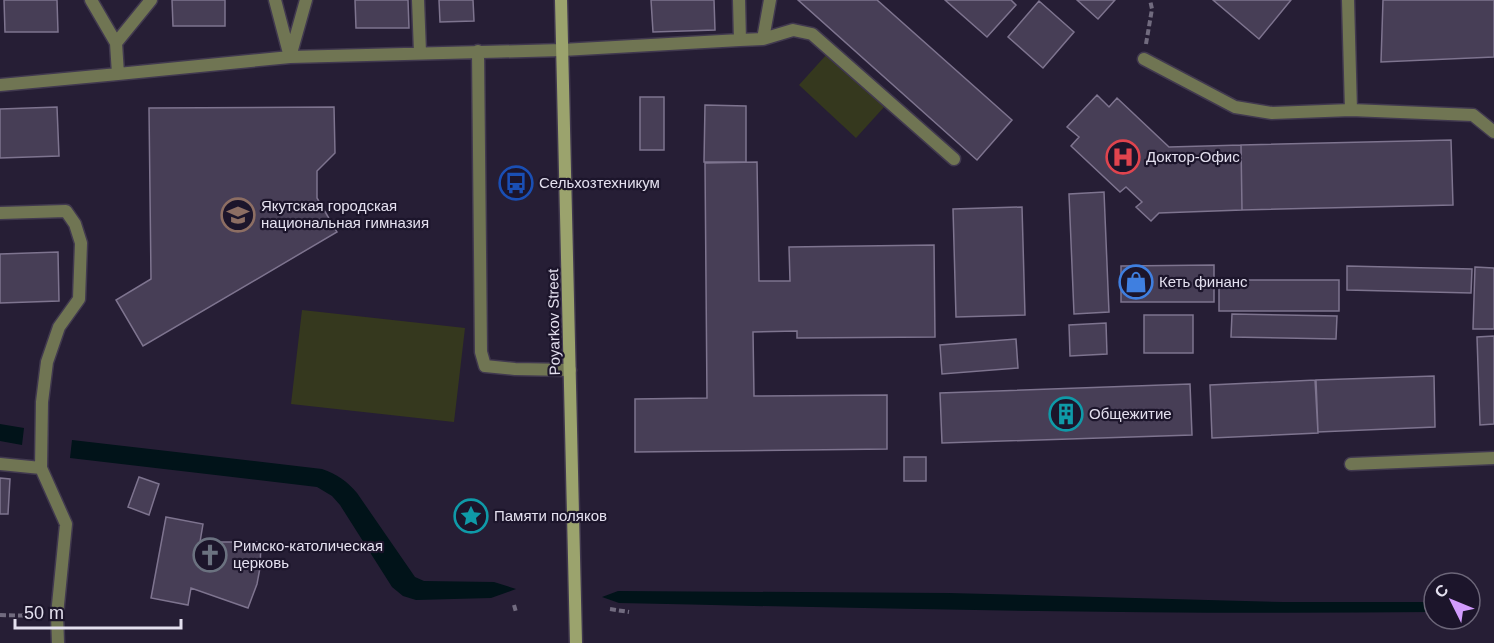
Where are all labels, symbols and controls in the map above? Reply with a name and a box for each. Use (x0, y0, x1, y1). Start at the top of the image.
hospital icon: Доктор-Офис (1105, 139, 1141, 175)
place label: Доктор-Офис (1146, 148, 1240, 165)
bus stop icon: Сельхозтехникум (498, 165, 534, 201)
place label: Сельхозтехникум (539, 174, 660, 191)
school or university icon: Якутская городская национальная гимназия (220, 197, 256, 233)
place label: Якутская городская национальная гимназия (261, 197, 429, 231)
shop icon: Кеть финанс (1118, 264, 1154, 300)
street label: Poyarkov Street (544, 268, 563, 376)
place label: Кеть финанс (1159, 273, 1248, 290)
building icon: Общежитие (1048, 396, 1084, 432)
place label: Общежитие (1089, 405, 1172, 422)
place icon: Памяти поляков (453, 498, 489, 534)
place label: Памяти поляков (494, 507, 607, 524)
church icon: Римско-католическая церковь (192, 537, 228, 573)
place label: Римско-католическая церковь (233, 537, 383, 571)
north arrow (1422, 571, 1482, 631)
text: С (1431, 581, 1452, 601)
scale bar (15, 592, 182, 630)
text: 50 m (24, 603, 64, 623)

